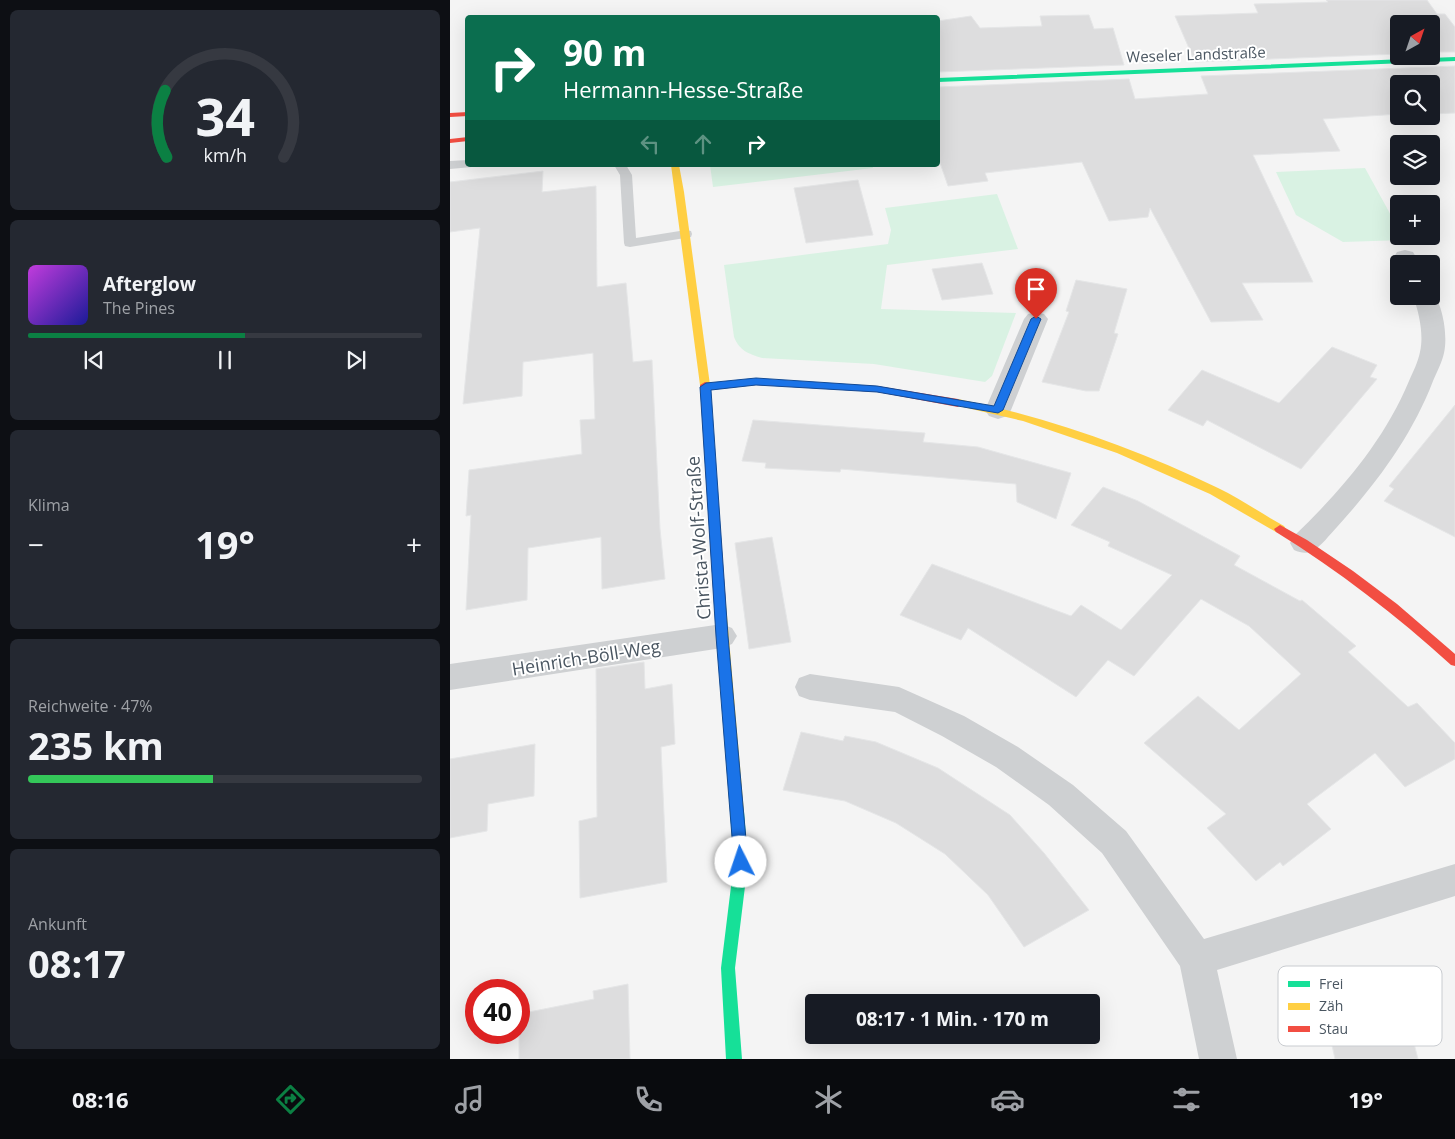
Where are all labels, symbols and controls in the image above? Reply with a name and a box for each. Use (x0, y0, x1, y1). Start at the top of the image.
north arrow (1390, 15, 1440, 65)
map controls (1390, 15, 1440, 305)
text: 90 m (563, 29, 646, 76)
icon: right (480, 35, 545, 100)
street label: Weseler Landstraße (1126, 42, 1266, 66)
text: Hermann-Hesse-Straße (563, 74, 803, 104)
button: search (1390, 75, 1440, 125)
text: 34 (195, 80, 255, 151)
icon: left (636, 130, 664, 158)
icon: ahead (689, 130, 717, 158)
icon: right (742, 130, 770, 158)
button: layers (1390, 135, 1440, 185)
text: km/h (203, 143, 247, 167)
button: + (1390, 195, 1440, 245)
button: − (1390, 255, 1440, 305)
pin (1015, 268, 1057, 319)
text: Afterglow (103, 271, 196, 297)
icon: arrive (1022, 275, 1050, 303)
text: The Pines (103, 297, 175, 319)
icon: previous (80, 346, 108, 374)
icon: pause (211, 346, 239, 374)
icon: next (342, 346, 370, 374)
street label: Christa-Wolf-Straße (680, 455, 716, 621)
text: Klima (28, 494, 70, 516)
text: 19° (195, 518, 255, 570)
text: − (28, 525, 44, 563)
text: + (406, 525, 422, 563)
street label: Heinrich-Böll-Weg (510, 633, 662, 681)
text: Reichweite · 47% (28, 695, 153, 717)
text: 235 km (28, 719, 164, 771)
position arrow (714, 835, 766, 887)
text: Ankunft (28, 913, 87, 935)
text: 08:17 (28, 937, 126, 989)
legend (1278, 966, 1442, 1046)
text: Frei (1319, 974, 1343, 993)
speed limit sign: 40 (465, 979, 530, 1044)
text: Zäh (1319, 996, 1343, 1015)
text: 08:17 · 1 Min. · 170 m (856, 1006, 1049, 1032)
text: Stau (1319, 1019, 1348, 1038)
icon: directions (273, 1082, 308, 1117)
icon: music (452, 1082, 487, 1117)
icon: phone (631, 1082, 666, 1117)
icon: climate (811, 1082, 846, 1117)
icon: car (990, 1082, 1025, 1117)
icon: filters (1169, 1082, 1204, 1117)
text: 08:16 (72, 1084, 129, 1114)
text: 19° (1348, 1084, 1383, 1114)

